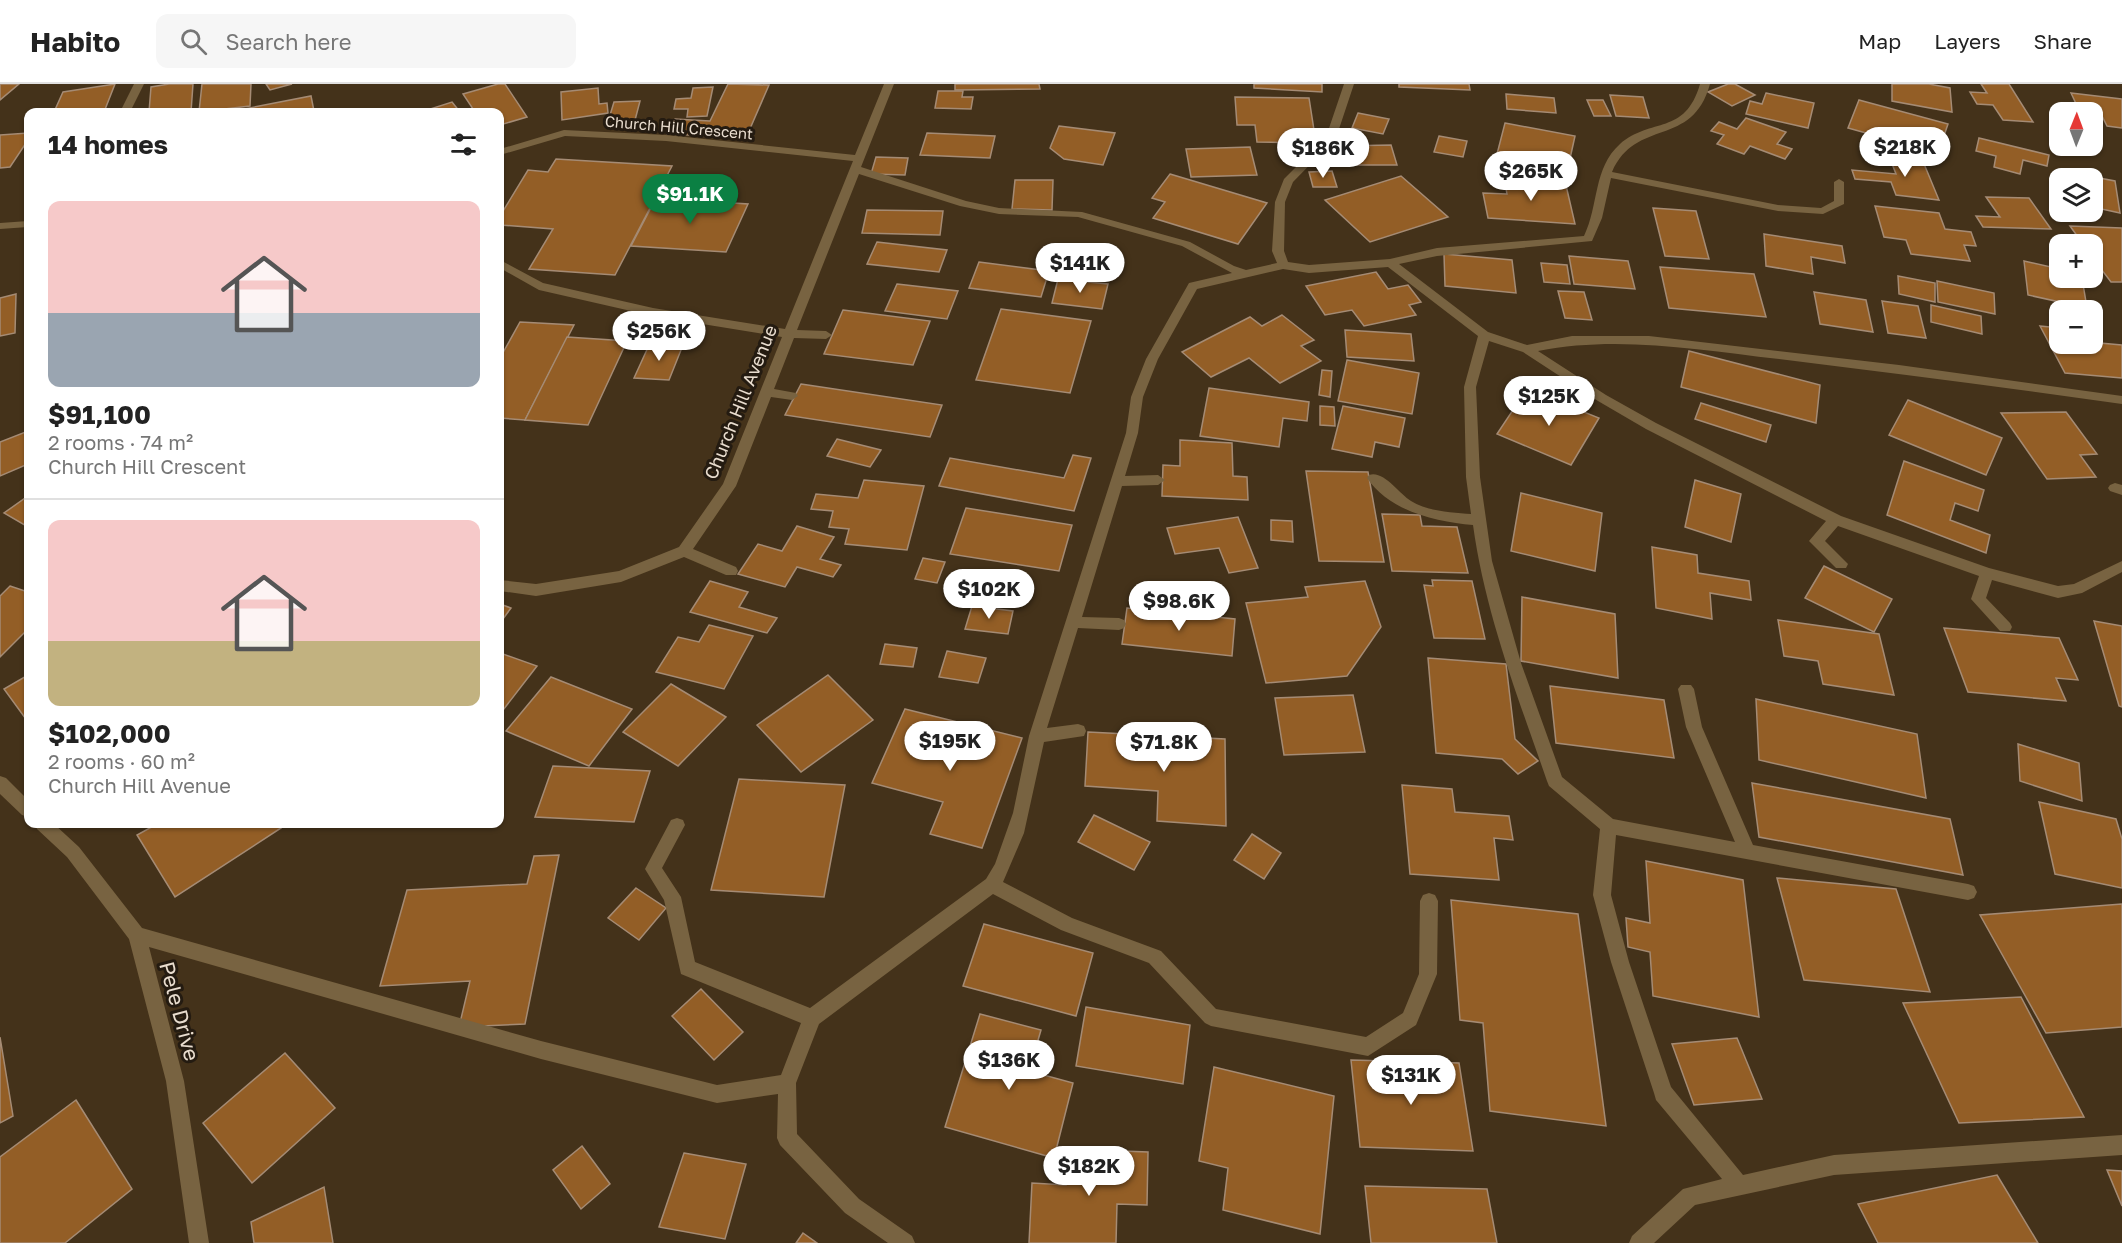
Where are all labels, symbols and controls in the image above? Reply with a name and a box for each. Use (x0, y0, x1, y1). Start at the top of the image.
search box (156, 14, 576, 68)
text: Habito (30, 25, 120, 58)
icon: search (177, 25, 210, 58)
text: Search here (225, 28, 351, 55)
text: Map (1858, 28, 1901, 54)
text: Layers (1934, 28, 2001, 54)
text: Share (2034, 28, 2092, 54)
north arrow (2049, 102, 2103, 156)
map controls (2049, 102, 2103, 354)
street label: Church Hill Crescent (604, 112, 754, 142)
pin: $218K (1863, 127, 1947, 178)
icon: filters (447, 128, 480, 161)
pin: $186K (1281, 128, 1365, 179)
text: 14 homes (48, 129, 168, 160)
text: $218K (1873, 134, 1937, 158)
text: $186K (1291, 135, 1355, 159)
pin: $265K (1489, 151, 1573, 202)
text: $265K (1499, 158, 1564, 182)
button: layers (2049, 168, 2103, 222)
pin: $91.1K (641, 174, 739, 225)
text: $91.1K (656, 181, 724, 205)
button: + (2049, 234, 2103, 288)
icon: home (210, 240, 318, 348)
pin: $141K (1038, 243, 1122, 294)
text: $141K (1050, 250, 1111, 274)
button: − (2049, 300, 2103, 354)
pin: $256K (617, 311, 701, 362)
text: $256K (627, 318, 692, 342)
street label: Church Hill Avenue (699, 322, 781, 482)
pin: $125K (1507, 376, 1591, 427)
text: $125K (1518, 383, 1580, 407)
text: $91,100 (48, 399, 151, 430)
text: 2 rooms · 74 m² (48, 430, 193, 454)
text: Church Hill Crescent (48, 454, 246, 478)
icon: home (210, 559, 318, 667)
pin: $102K (947, 569, 1031, 620)
text: $102K (957, 576, 1021, 600)
pin: $98.6K (1130, 581, 1228, 632)
text: $98.6K (1143, 588, 1215, 612)
text: $102,000 (48, 718, 171, 749)
pin: $195K (908, 721, 992, 772)
pin: $71.8K (1115, 722, 1213, 773)
text: $195K (918, 728, 982, 752)
text: $71.8K (1130, 729, 1198, 753)
text: 2 rooms · 60 m² (48, 749, 195, 773)
text: Church Hill Avenue (48, 773, 231, 797)
street label: Pele Drive (154, 959, 206, 1063)
pin: $136K (967, 1040, 1051, 1091)
text: $136K (977, 1047, 1041, 1071)
pin: $131K (1369, 1055, 1453, 1106)
text: $131K (1381, 1062, 1441, 1086)
pin: $182K (1047, 1146, 1131, 1197)
text: $182K (1057, 1153, 1121, 1177)

